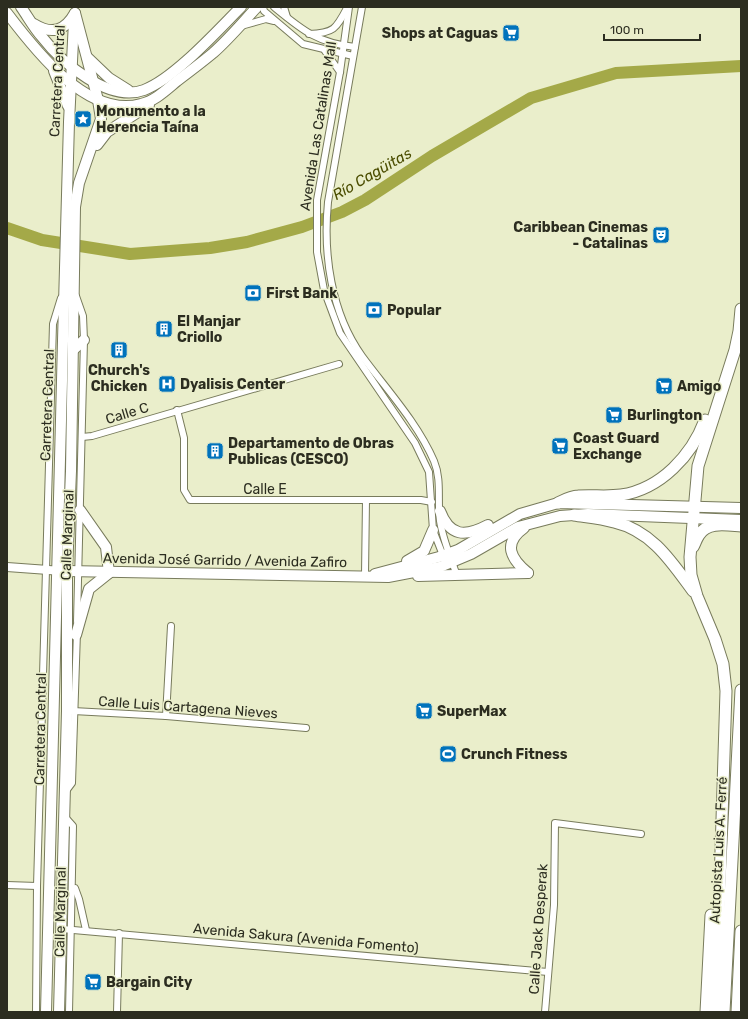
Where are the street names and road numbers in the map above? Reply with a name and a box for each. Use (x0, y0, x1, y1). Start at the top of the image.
street label: Carretera Central (46, 24, 69, 138)
street label: Avenida Las Catalinas Mall (297, 40, 340, 212)
street label: Carretera Central (37, 349, 58, 461)
street label: Calle C (103, 399, 151, 428)
street label: Calle E (243, 481, 287, 498)
street label: Calle Marginal (57, 489, 78, 581)
street label: Avenida José Garrido / Avenida Zafiro (103, 550, 347, 571)
street label: Carretera Central (31, 673, 50, 785)
street label: Calle Luis Cartagena Nieves (98, 693, 278, 722)
street label: Autopista Luis A. Ferré (706, 776, 731, 924)
street label: Calle Jack Desperak (525, 862, 552, 995)
street label: Calle Marginal (51, 867, 70, 957)
street label: Avenida Sakura (Avenida Fomento) (192, 920, 419, 957)

